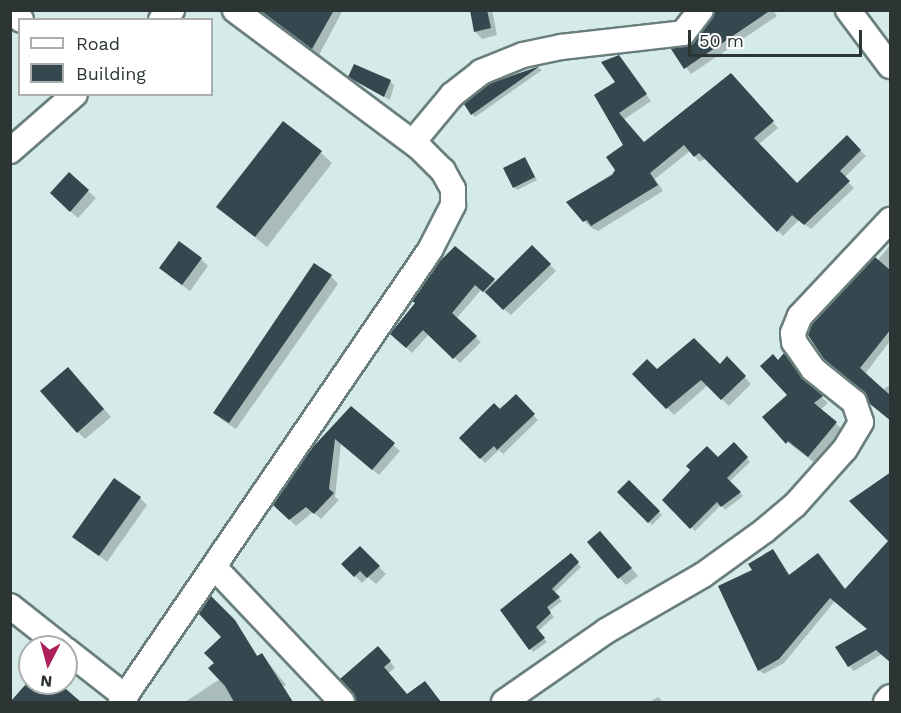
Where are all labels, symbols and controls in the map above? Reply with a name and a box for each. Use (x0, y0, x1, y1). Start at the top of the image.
legend (18, 18, 213, 96)
scale bar (691, 18, 865, 56)
text: 50 m (699, 30, 744, 51)
text: Road (76, 33, 120, 54)
text: Building (76, 63, 146, 84)
north arrow (18, 635, 78, 695)
text: N (39, 671, 53, 691)

